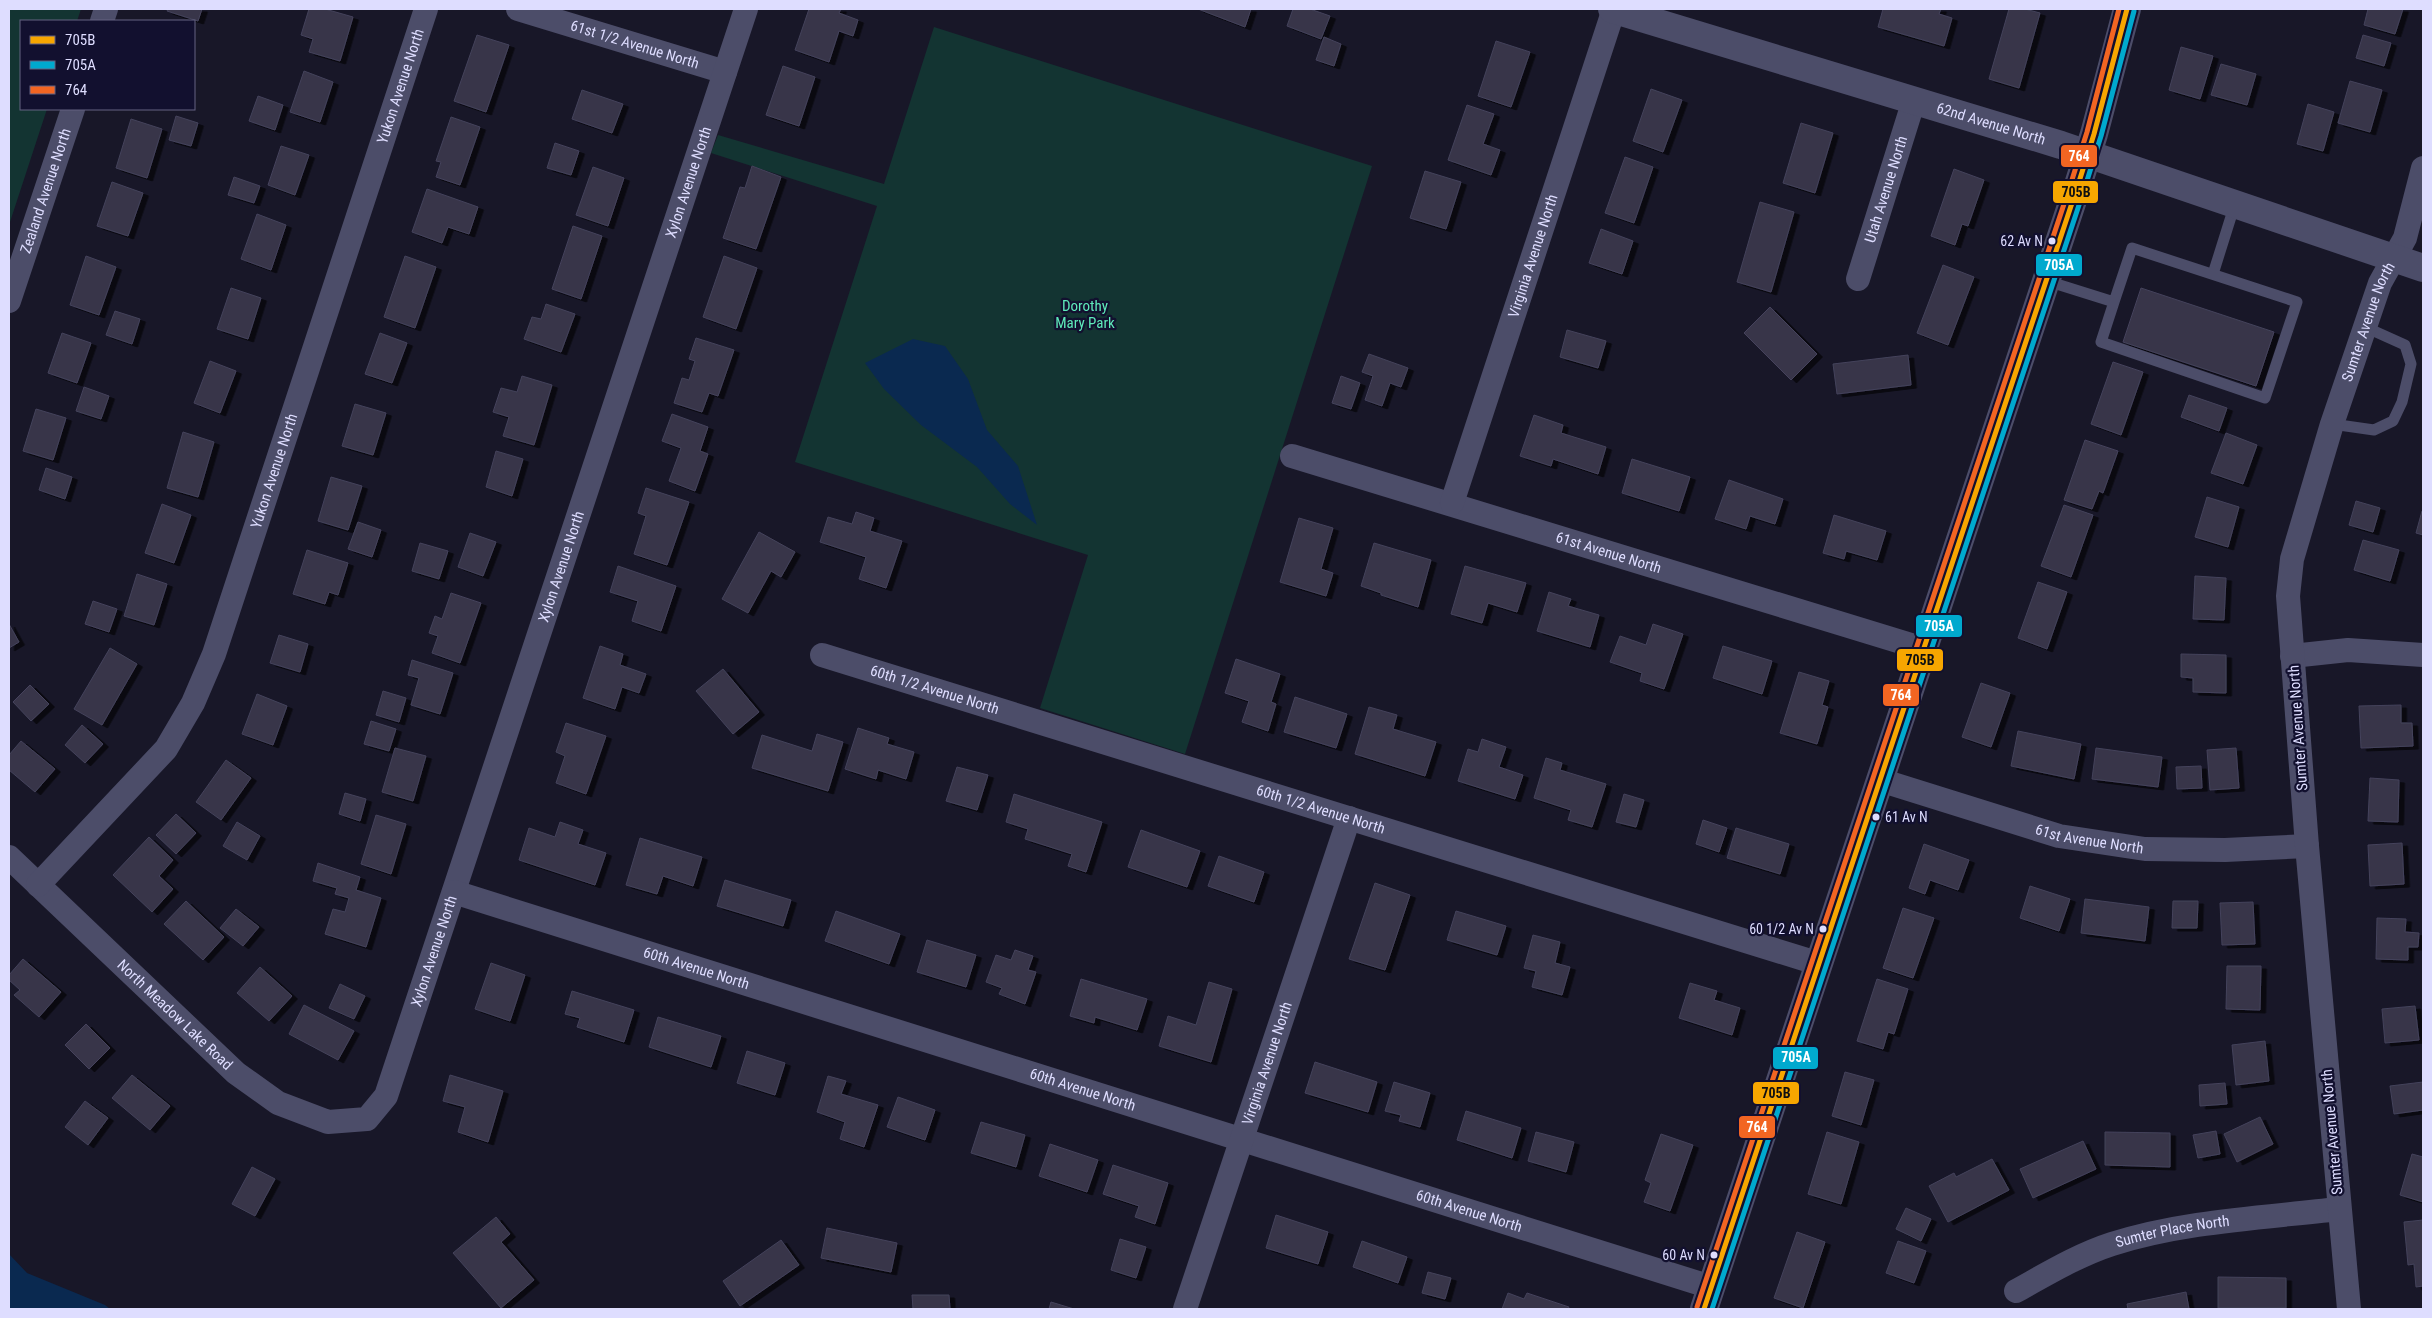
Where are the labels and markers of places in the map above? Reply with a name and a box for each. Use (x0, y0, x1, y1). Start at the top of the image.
place label: 62 Av N (2000, 233, 2043, 249)
marker: 62 Av N (2047, 236, 2057, 246)
place label: 61 Av N (1885, 809, 1928, 825)
marker: 61 Av N (1871, 812, 1881, 822)
place label: 60 1/2 Av N (1749, 921, 1814, 937)
marker: 60 1/2 Av N (1818, 924, 1828, 934)
place label: 60 Av N (1662, 1247, 1705, 1263)
marker: 60 Av N (1709, 1250, 1719, 1260)

